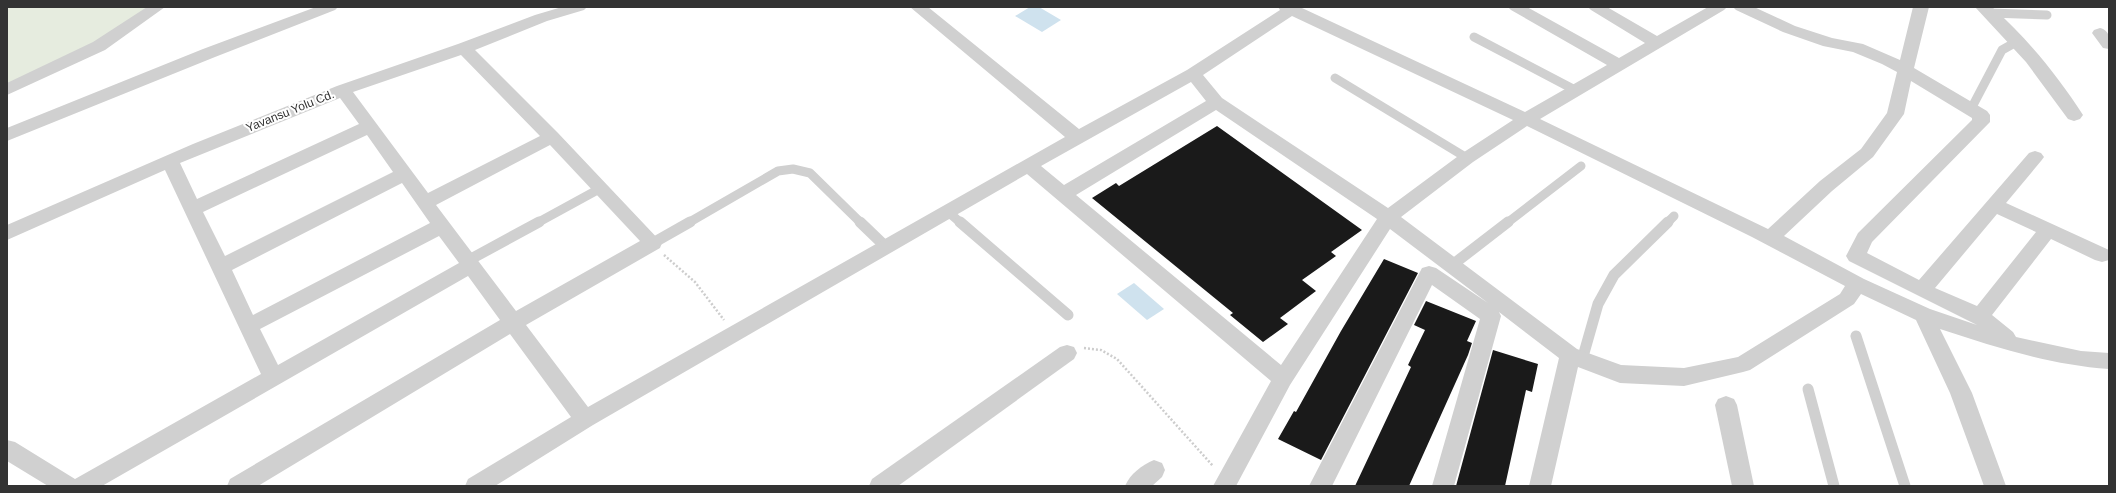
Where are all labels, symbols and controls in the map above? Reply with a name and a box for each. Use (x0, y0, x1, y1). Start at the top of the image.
street label: Yavansu Yolu Cd. (244, 87, 336, 135)

